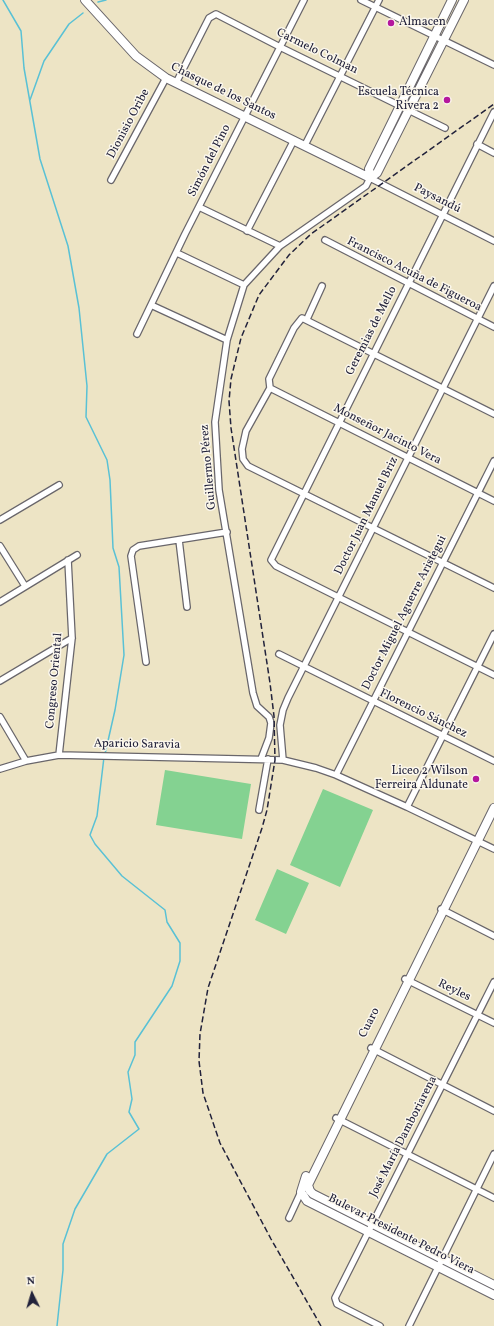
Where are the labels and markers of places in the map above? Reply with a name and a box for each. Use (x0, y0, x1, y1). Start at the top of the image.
place label: Almacen (399, 16, 446, 30)
marker: Almacen (386, 18, 396, 28)
place label: Escuela Técnica Rivera 2 (358, 86, 439, 114)
marker: Escuela Técnica Rivera 2 (442, 95, 452, 105)
place label: Liceo 2 Wilson Ferreira Aldunate (375, 765, 468, 793)
marker: Liceo 2 Wilson Ferreira Aldunate (471, 774, 481, 784)

